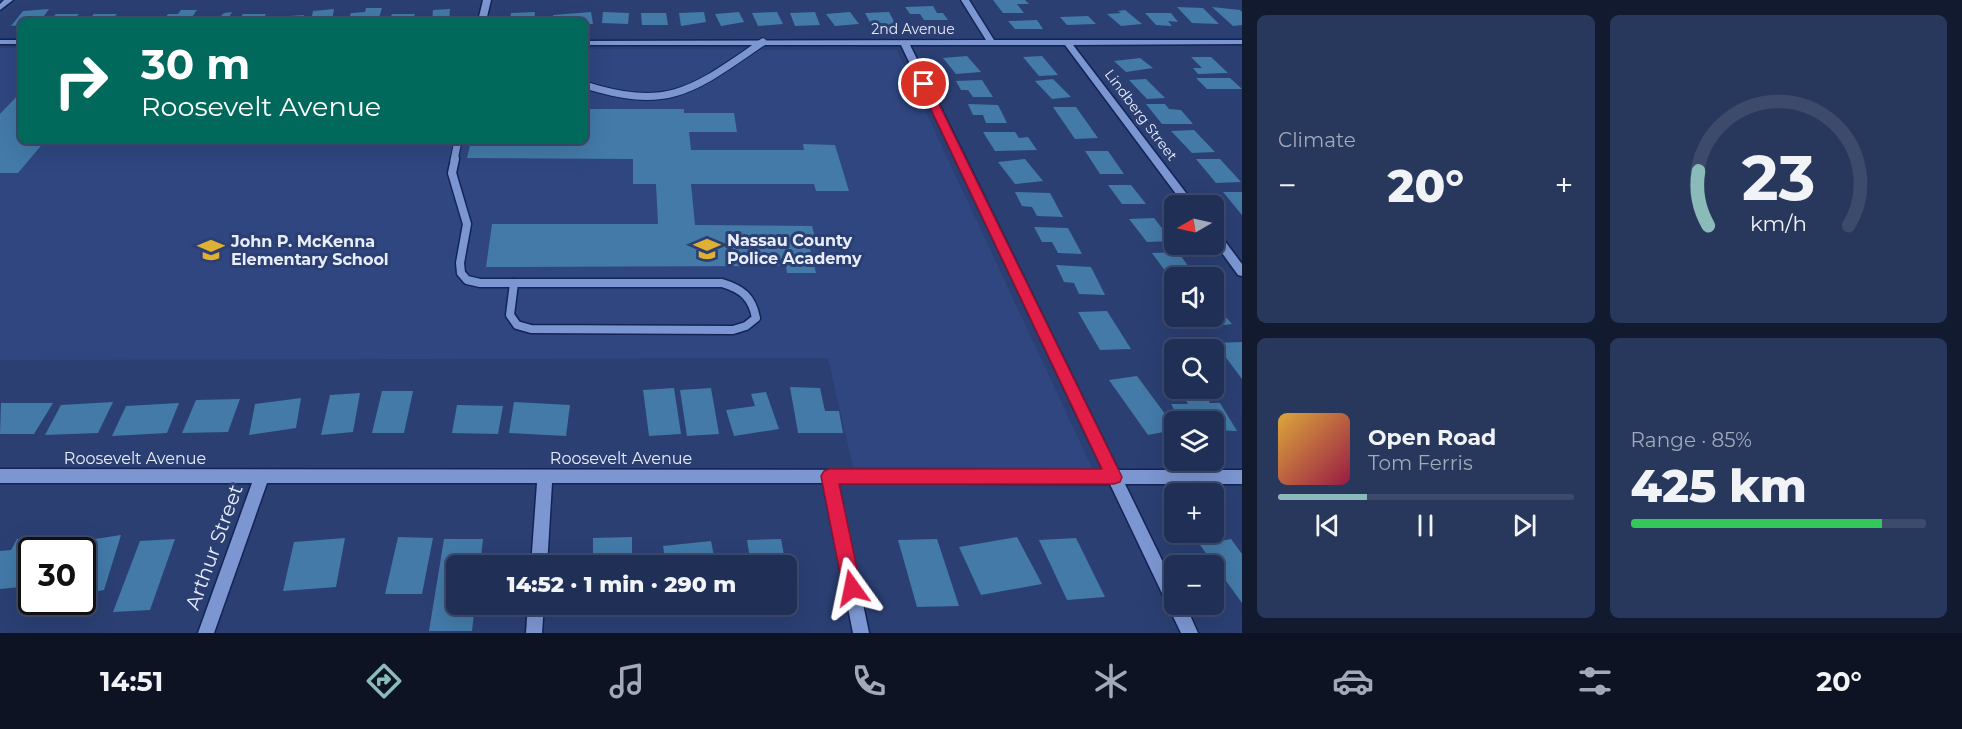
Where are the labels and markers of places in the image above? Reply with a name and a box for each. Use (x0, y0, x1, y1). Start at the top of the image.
pin (898, 58, 949, 109)
place label: Nassau County Police Academy (727, 231, 862, 268)
place label: John P. McKenna Elementary School (230, 232, 389, 269)
school or university icon: Nassau County Police Academy (692, 234, 722, 264)
school or university icon: John P. McKenna Elementary School (196, 235, 226, 265)

